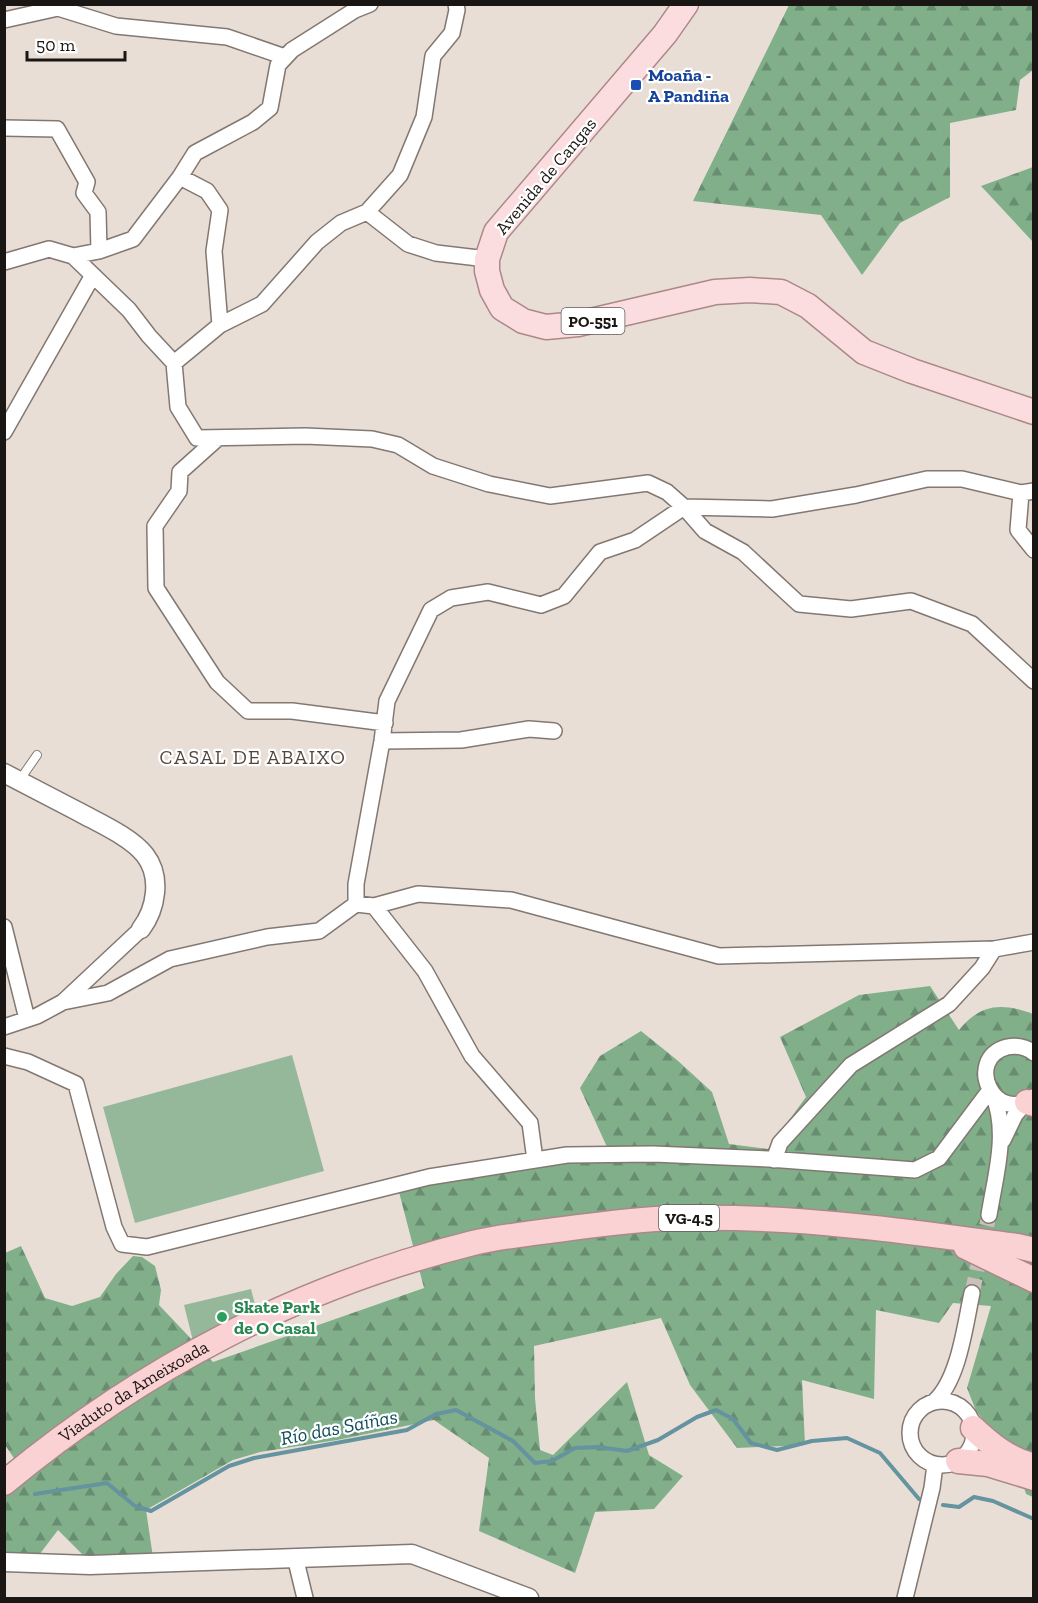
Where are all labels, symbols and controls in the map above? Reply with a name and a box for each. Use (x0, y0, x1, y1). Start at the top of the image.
scale bar (27, 24, 124, 62)
text: 50 m (36, 34, 76, 56)
place label: Moaña - A Pandiña (648, 64, 729, 107)
marker: Moaña - A Pandiña (629, 78, 643, 92)
street label: Avenida de Cangas (491, 113, 601, 239)
road number: PO-551 (562, 308, 624, 334)
district label: CASAL DE ABAIXO (160, 745, 346, 769)
road number: VG-4.5 (659, 1205, 719, 1231)
place label: Skate Park de O Casal (234, 1296, 320, 1339)
marker: Skate Park de O Casal (215, 1310, 229, 1324)
street label: Viaduto da Ameixoada (54, 1336, 213, 1448)
water label: Río das Saíñas (278, 1404, 400, 1450)

